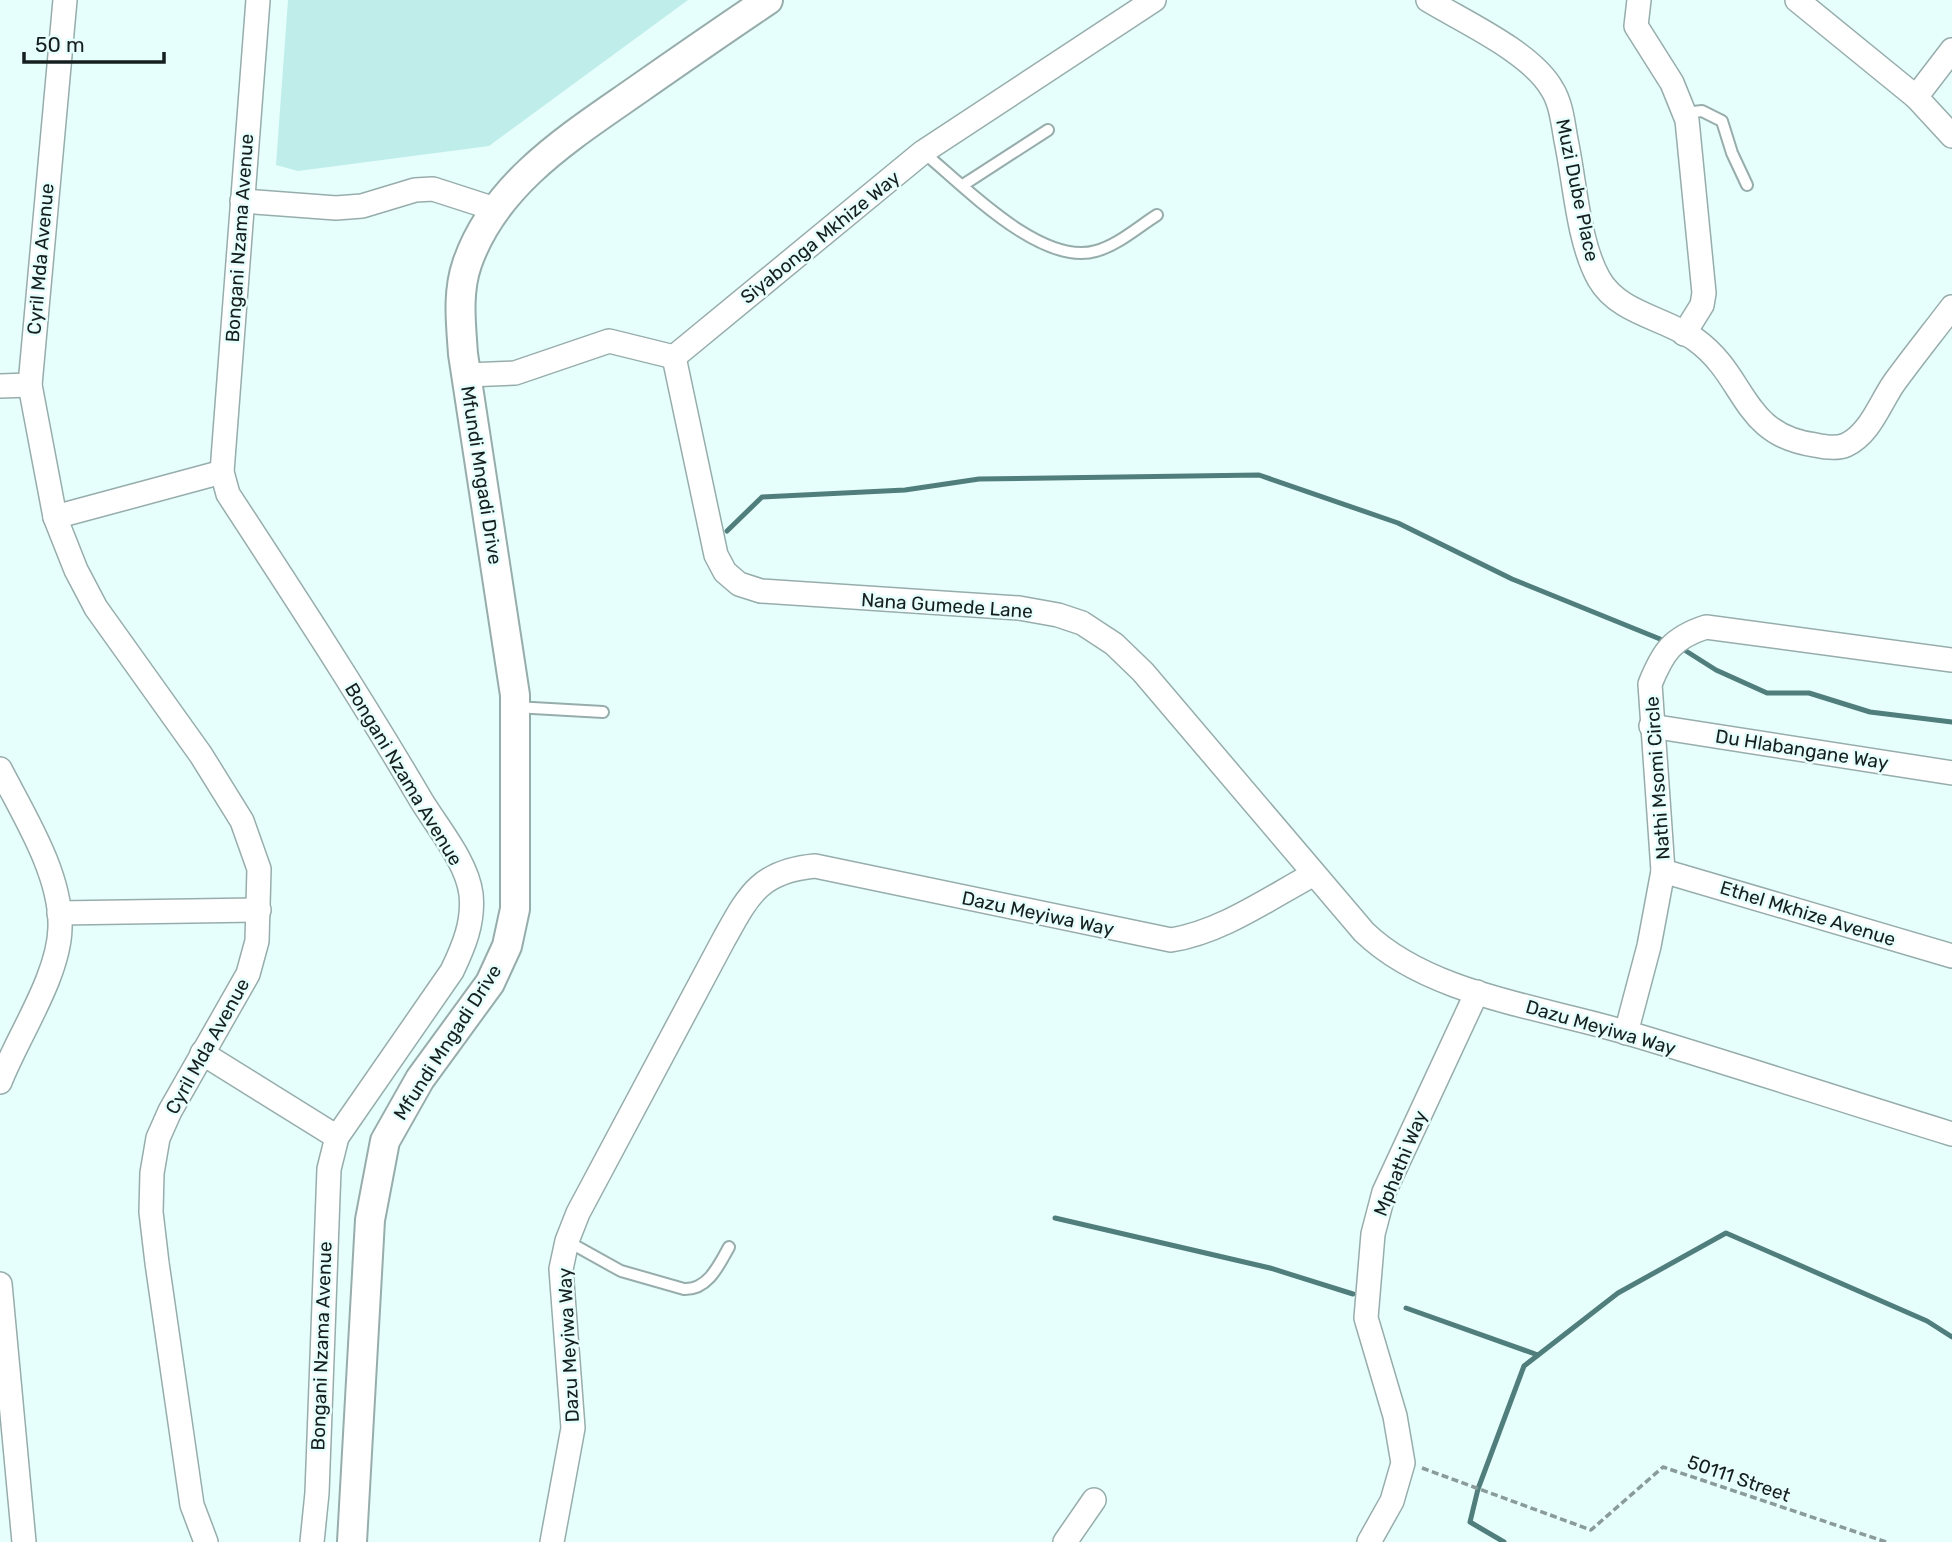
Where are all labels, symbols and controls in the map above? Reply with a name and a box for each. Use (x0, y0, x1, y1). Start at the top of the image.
scale bar (24, 21, 164, 65)
text: 50 m (35, 32, 85, 57)
street label: Muzi Dube Place (1551, 117, 1604, 263)
street label: Bongani Nzama Avenue (221, 133, 258, 343)
street label: Siyabonga Mkhize Way (736, 166, 905, 309)
street label: Cyril Mda Avenue (22, 182, 59, 336)
street label: Mfundi Mngadi Drive (456, 384, 507, 566)
street label: Nana Gumede Lane (860, 588, 1034, 623)
street label: Bongani Nzama Avenue (340, 679, 467, 870)
street label: Nathi Msomi Circle (1640, 696, 1675, 860)
street label: Du Hlabangane Way (1714, 724, 1890, 775)
street label: Ethel Mkhize Avenue (1717, 876, 1898, 951)
street label: Dazu Meyiwa Way (960, 886, 1116, 941)
street label: Mfundi Mngadi Drive (389, 960, 506, 1124)
street label: Cyril Mda Avenue (161, 974, 254, 1118)
street label: Dazu Meyiwa Way (1523, 995, 1679, 1060)
street label: Mphathi Way (1369, 1107, 1432, 1219)
street label: Bongani Nzama Avenue (306, 1241, 337, 1451)
street label: Dazu Meyiwa Way (553, 1267, 584, 1423)
street label: 50111 Street (1684, 1450, 1794, 1507)

